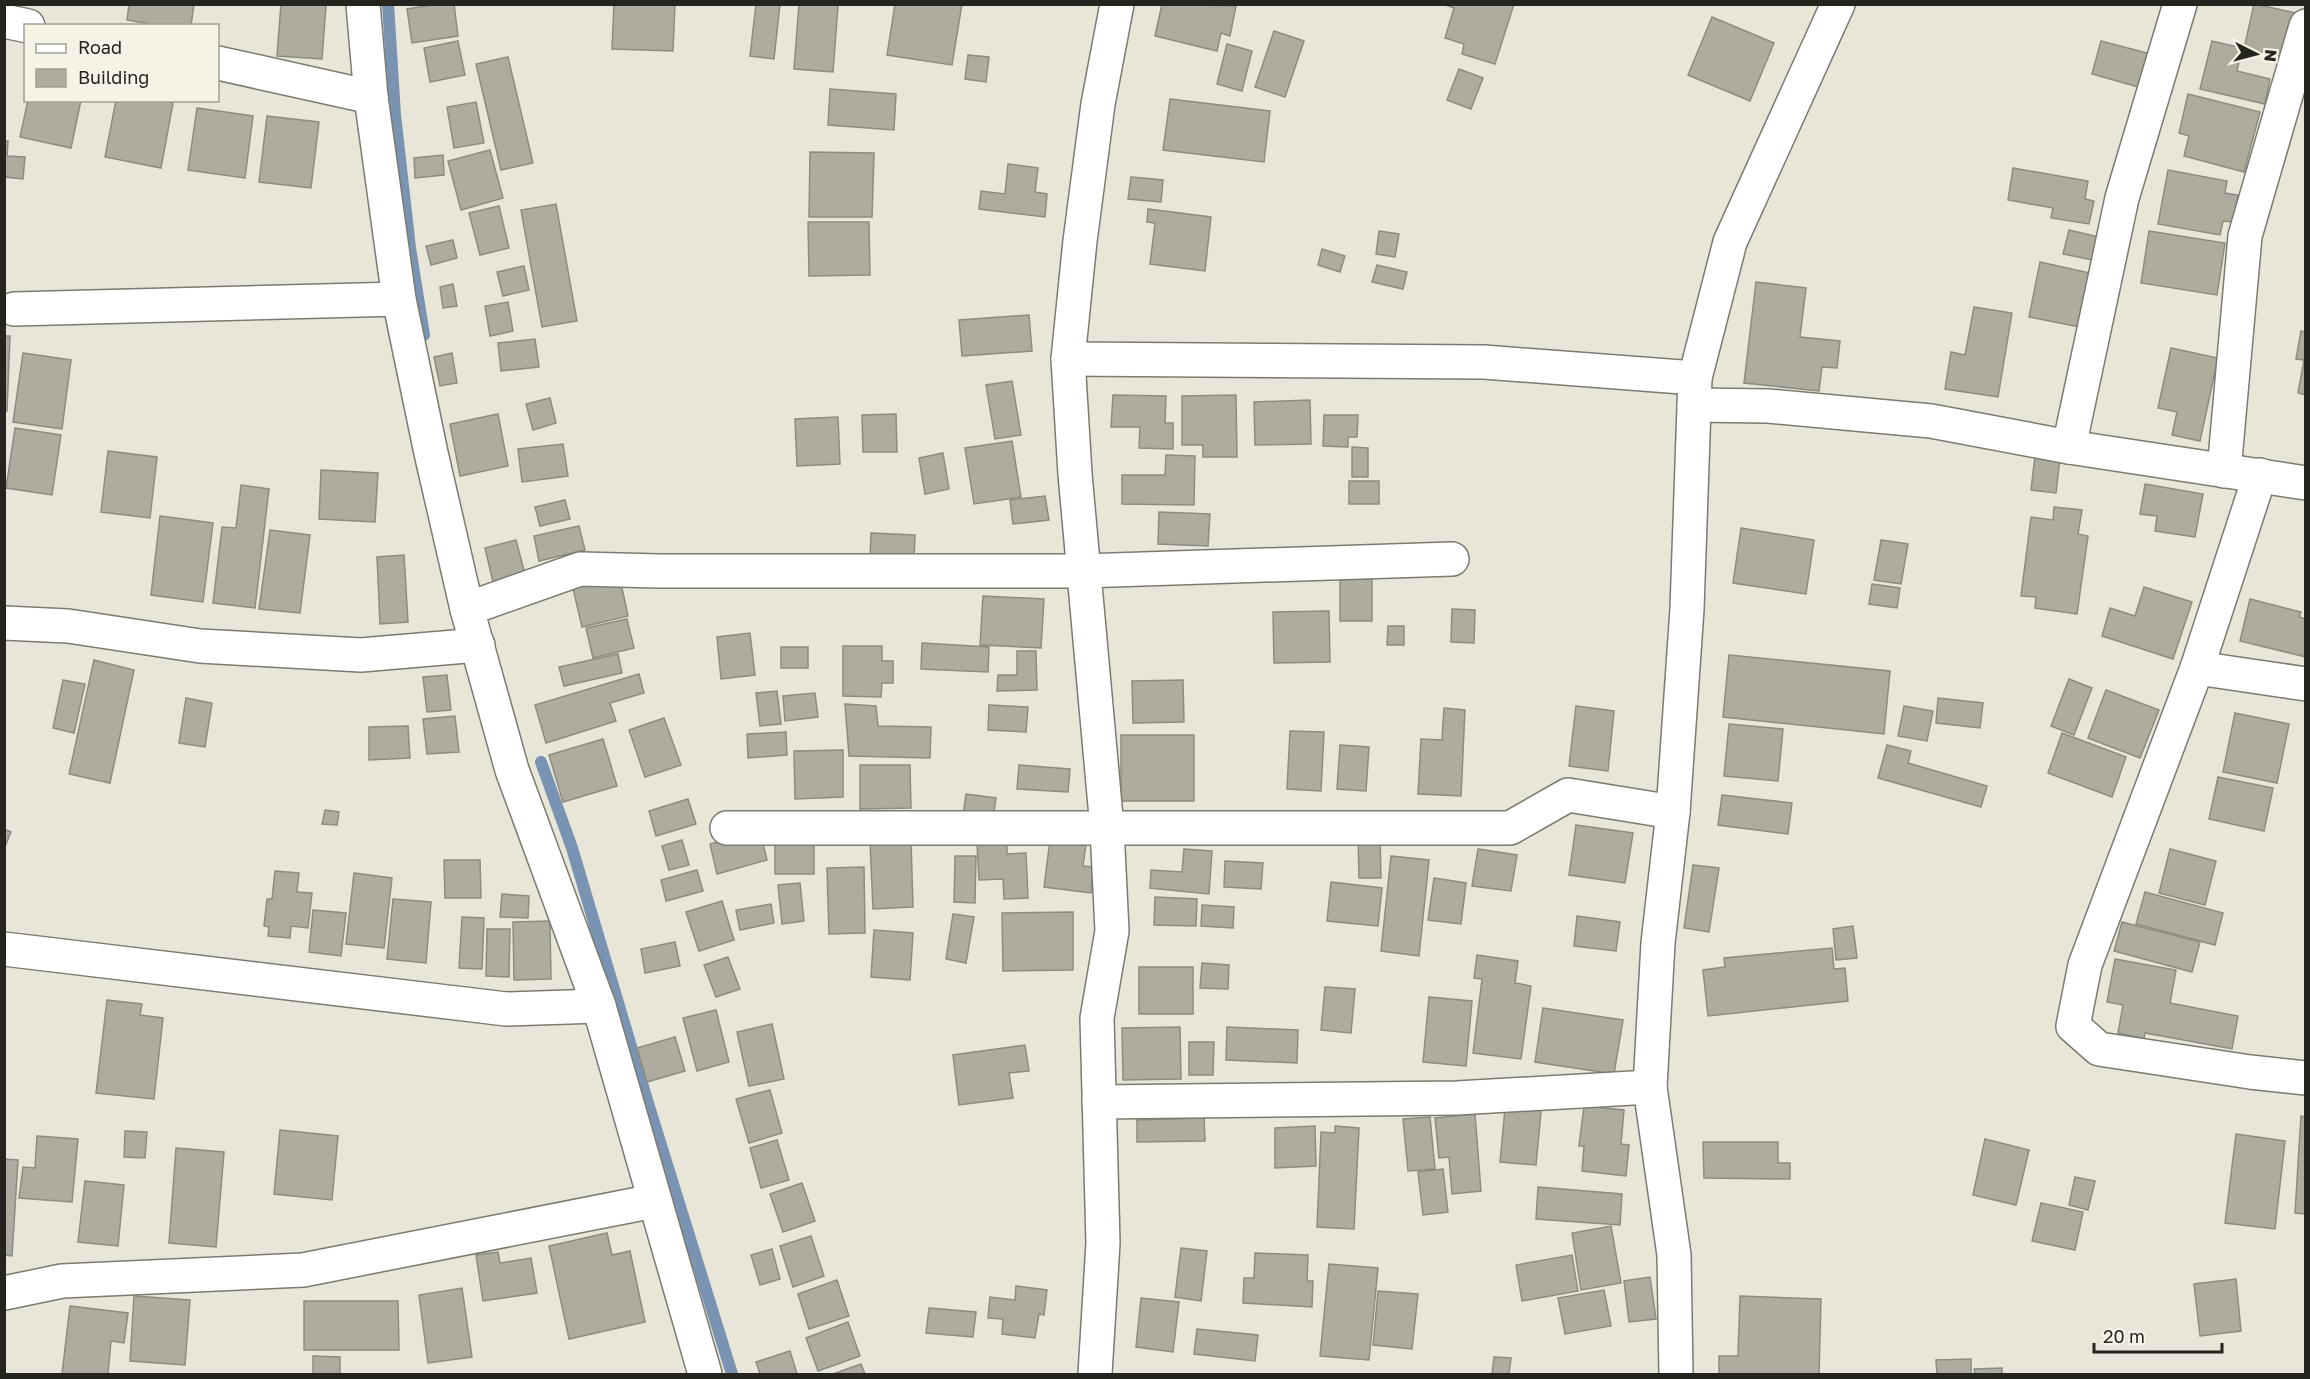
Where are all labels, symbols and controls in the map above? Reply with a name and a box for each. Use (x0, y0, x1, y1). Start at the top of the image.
legend (24, 24, 219, 102)
north arrow (2226, 24, 2286, 84)
text: Road (78, 36, 122, 58)
text: N (2260, 48, 2281, 63)
text: Building (78, 66, 149, 88)
scale bar (2094, 1316, 2222, 1354)
text: 20 m (2103, 1325, 2145, 1347)

